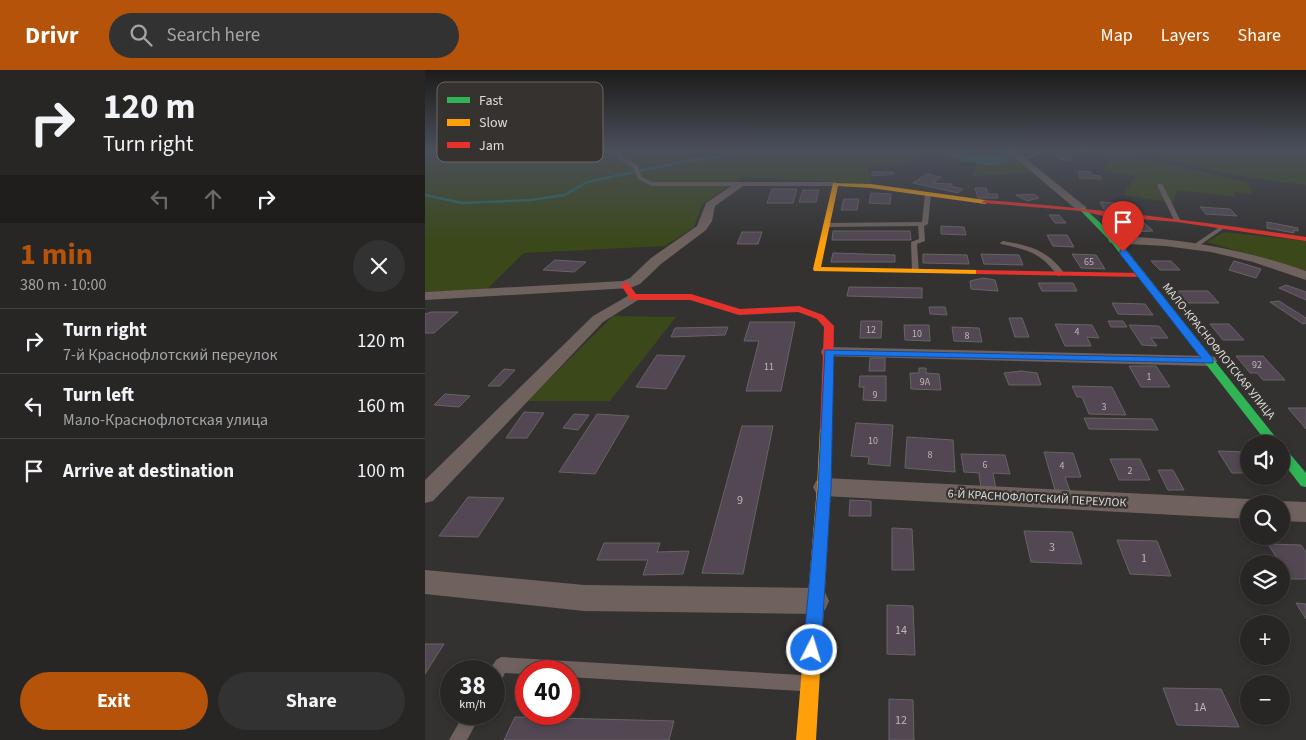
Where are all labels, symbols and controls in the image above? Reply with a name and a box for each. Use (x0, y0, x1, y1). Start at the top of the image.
search box (109, 13, 459, 58)
text: Drivr (25, 18, 79, 53)
icon: search (127, 21, 155, 49)
text: Search here (167, 22, 260, 49)
text: Map (1101, 23, 1133, 48)
text: Layers (1161, 23, 1210, 48)
text: Share (1238, 23, 1281, 48)
text: 120 m (103, 82, 195, 132)
legend (437, 82, 603, 162)
icon: right (20, 90, 85, 155)
text: Fast (479, 91, 503, 111)
text: Slow (479, 113, 508, 133)
text: Turn right (103, 128, 193, 160)
text: Jam (479, 136, 504, 156)
icon: left (146, 185, 174, 213)
icon: ahead (199, 185, 227, 213)
icon: right (252, 185, 280, 213)
pin (1102, 201, 1144, 252)
icon: arrive (1109, 208, 1137, 236)
text: 1 min (20, 233, 93, 276)
button: close (353, 240, 405, 292)
house number: 65 (1084, 255, 1094, 269)
text: 380 m · 10:00 (20, 274, 107, 296)
street label: МАЛО-КРАСНОФЛОТСКАЯ УЛИЦА (1158, 279, 1279, 424)
text: Turn right (63, 317, 147, 344)
house number: 12 (866, 323, 876, 337)
house number: 4 (1075, 325, 1080, 339)
icon: right (20, 327, 48, 355)
house number: 10 (912, 327, 922, 341)
text: 120 m (357, 328, 405, 355)
house number: 8 (965, 329, 970, 343)
text: 7-й Краснофлотский переулок (63, 344, 278, 366)
house number: 92 (1252, 358, 1262, 372)
house number: 11 (764, 360, 774, 374)
house number: 1 (1147, 370, 1152, 384)
house number: 9А (920, 375, 931, 389)
text: Turn left (63, 382, 134, 409)
house number: 9 (873, 388, 878, 402)
icon: left (20, 392, 48, 420)
text: 160 m (357, 393, 405, 420)
house number: 3 (1102, 400, 1107, 414)
text: Мало-Краснофлотская улица (63, 409, 268, 431)
house number: 10 (868, 434, 878, 448)
map controls (1240, 435, 1290, 725)
button: sound (1240, 435, 1290, 485)
house number: 8 (928, 448, 933, 462)
icon: arrive (20, 457, 48, 485)
text: Arrive at destination (63, 458, 234, 485)
text: 100 m (357, 458, 405, 485)
house number: 6 (983, 458, 988, 472)
house number: 4 (1060, 459, 1065, 473)
house number: 2 (1128, 464, 1133, 478)
street label: 6-Й КРАСНОФЛОТСКИЙ ПЕРЕУЛОК (947, 485, 1127, 512)
house number: 9 (737, 492, 743, 509)
button: search (1240, 495, 1290, 545)
house number: 3 (1049, 539, 1055, 556)
house number: 1 (1141, 550, 1147, 567)
button: layers (1240, 555, 1290, 605)
button: + (1240, 615, 1290, 665)
house number: 14 (895, 622, 907, 639)
position arrow (785, 623, 837, 675)
speed limit sign: 40 (515, 660, 580, 725)
text: 38 (459, 668, 486, 704)
button: Exit (20, 672, 208, 730)
button: Share (218, 672, 405, 730)
button: − (1240, 675, 1290, 725)
text: km/h (459, 696, 486, 713)
house number: 1А (1194, 699, 1207, 716)
house number: 12 (895, 712, 907, 729)

